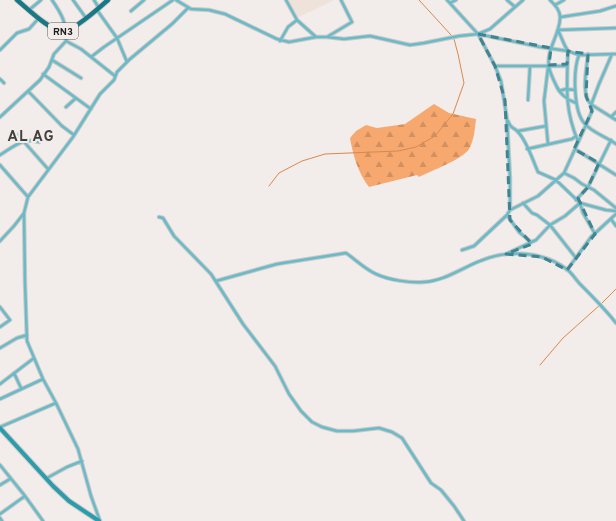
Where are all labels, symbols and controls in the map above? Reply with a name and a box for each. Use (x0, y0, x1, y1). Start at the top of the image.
road number: RN3 (48, 23, 78, 39)
district label: AL AG (7, 128, 55, 147)

